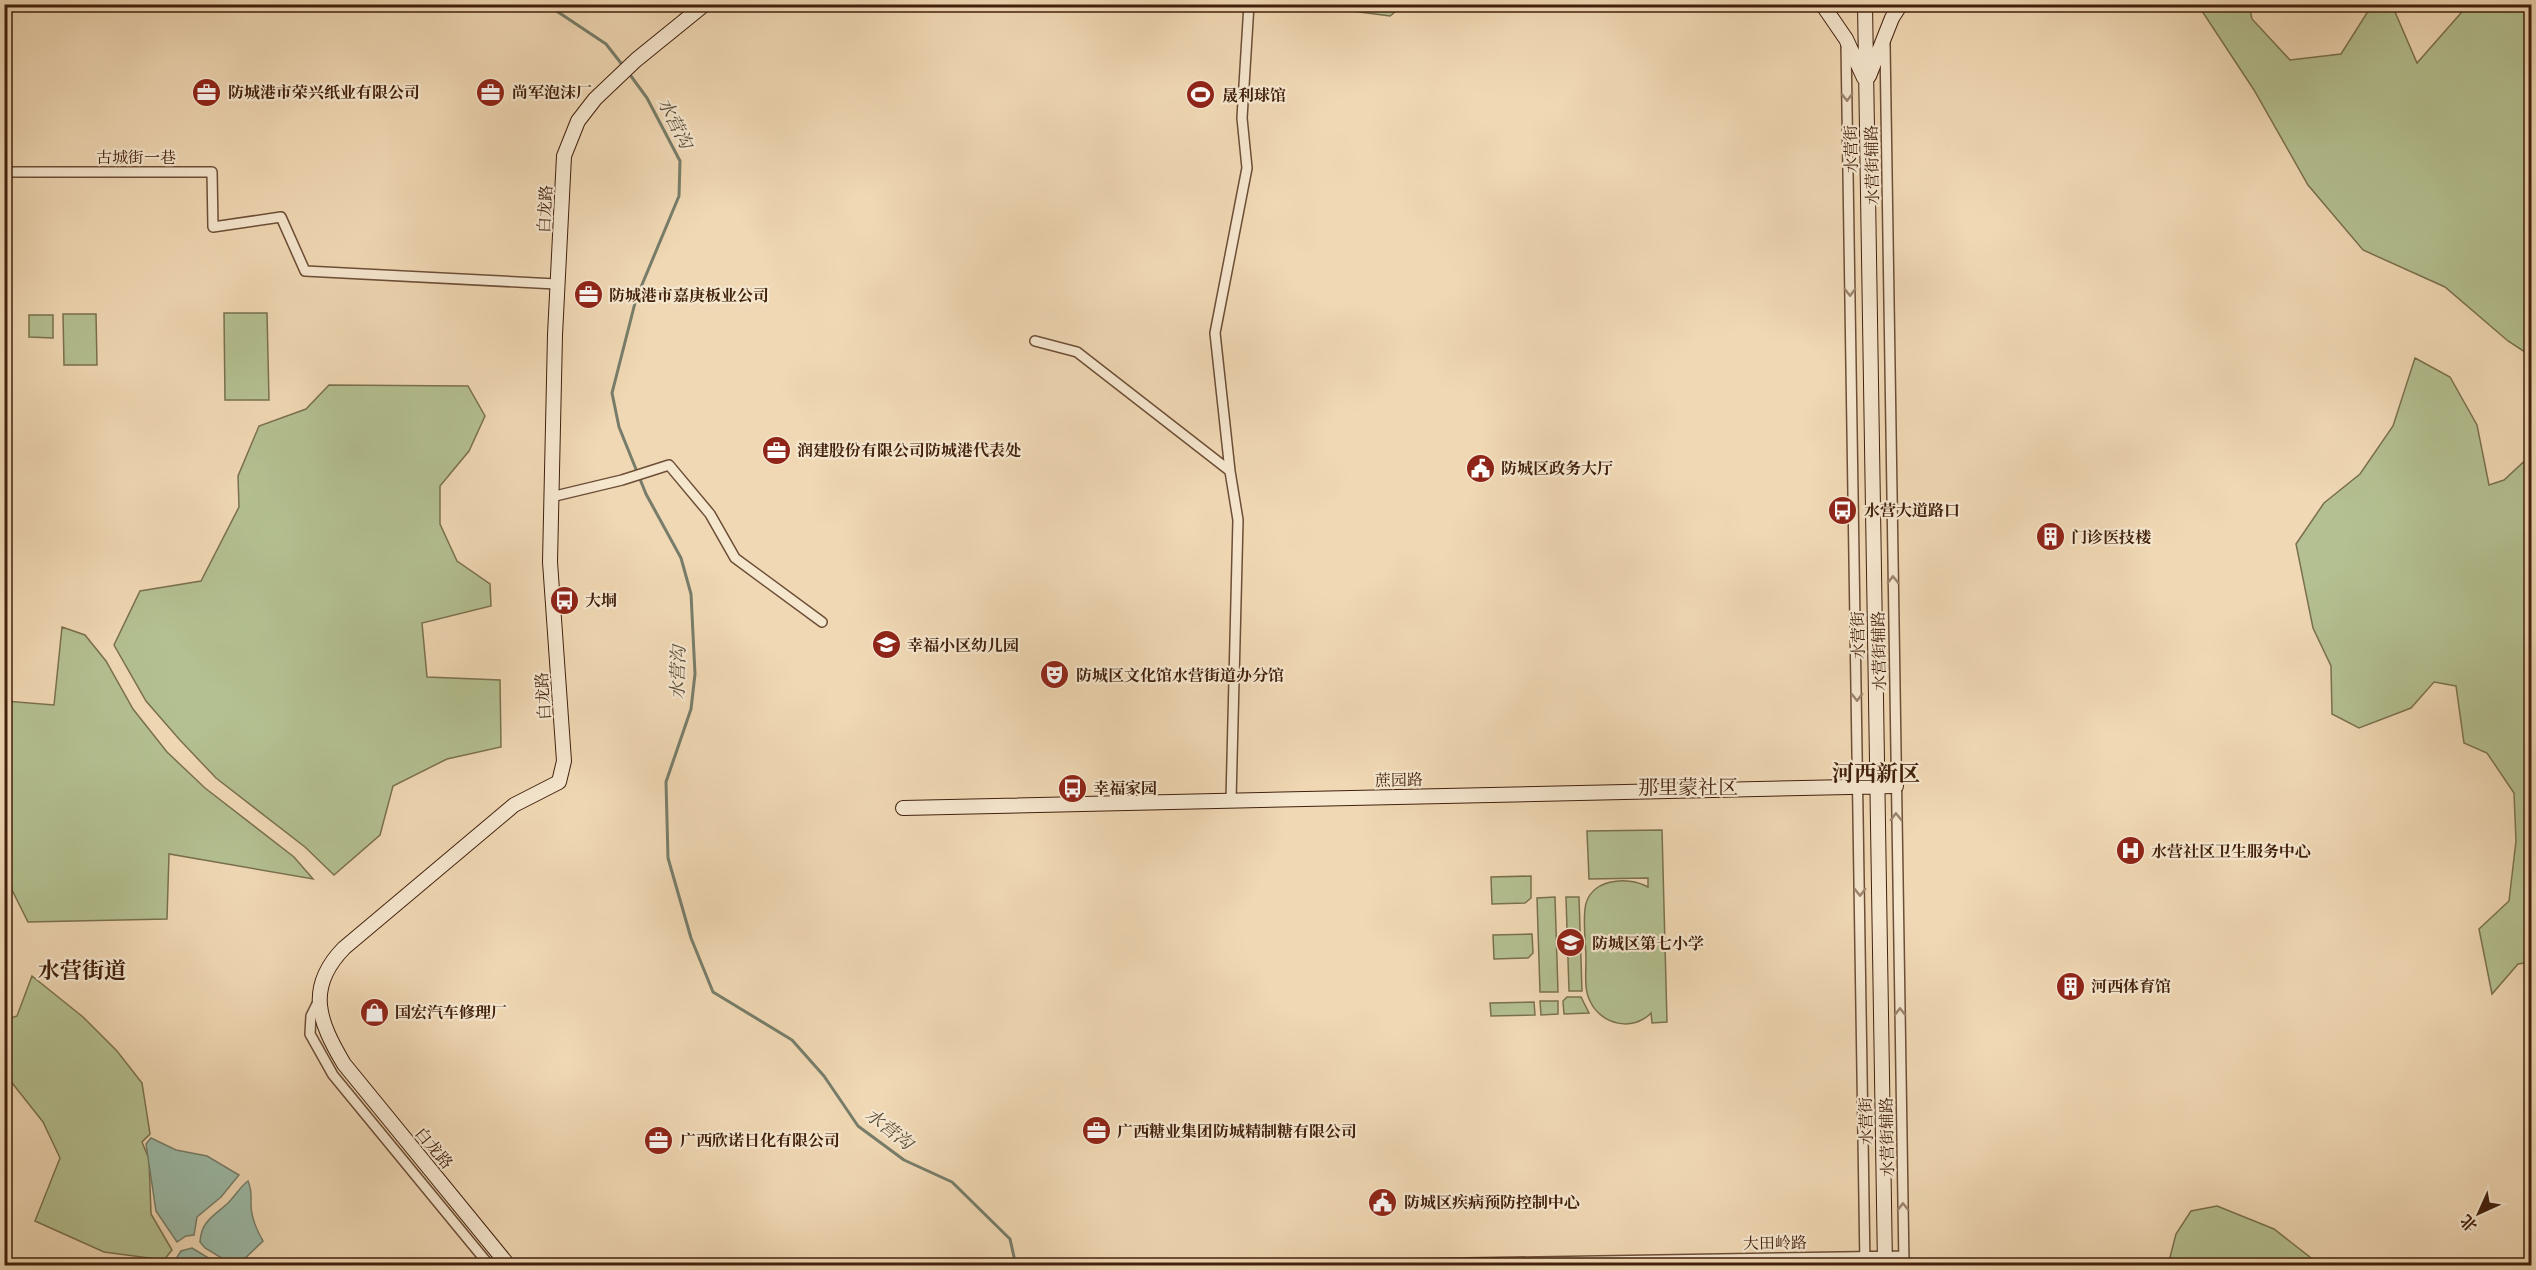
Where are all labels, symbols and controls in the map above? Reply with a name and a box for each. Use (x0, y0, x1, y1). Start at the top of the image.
office icon: 防城港市荣兴纸业有限公司 (191, 76, 223, 108)
office icon: 尚军泡沫厂 (475, 76, 507, 108)
sports icon: 晟利球馆 (1185, 79, 1217, 111)
place label: 防城港市荣兴纸业有限公司 (228, 83, 420, 102)
place label: 尚军泡沫厂 (512, 83, 592, 102)
place label: 晟利球馆 (1222, 86, 1286, 105)
one-way arrow (1841, 93, 1853, 102)
water label: 水营沟 (653, 94, 698, 155)
street label: 水营街 (1841, 125, 1861, 173)
street label: 水营街辅路 (1862, 125, 1882, 205)
street label: 古城街一巷 (96, 148, 176, 167)
street label: 白龙路 (534, 185, 556, 233)
office icon: 防城港市嘉庚板业公司 (572, 279, 604, 311)
place label: 防城港市嘉庚板业公司 (609, 286, 769, 305)
one-way arrow (1844, 288, 1857, 297)
office icon: 润建股份有限公司防城港代表处 (760, 434, 792, 466)
place label: 润建股份有限公司防城港代表处 (797, 441, 1021, 460)
public building icon: 防城区政务大厅 (1464, 452, 1496, 484)
place label: 防城区政务大厅 (1501, 459, 1613, 478)
bus stop icon: 水营大道路口 (1827, 494, 1859, 526)
place label: 水营大道路口 (1864, 501, 1960, 520)
building icon: 门诊医技楼 (2034, 521, 2066, 553)
place label: 门诊医技楼 (2071, 528, 2151, 547)
one-way arrow (1887, 576, 1899, 585)
bus stop icon: 大垌 (548, 584, 580, 616)
place label: 大垌 (585, 591, 617, 610)
street label: 水营街 (1848, 611, 1868, 659)
street label: 水营街辅路 (1869, 611, 1889, 691)
school or university icon: 幸福小区幼儿园 (870, 629, 902, 661)
place label: 幸福小区幼儿园 (907, 636, 1019, 655)
water label: 水营沟 (667, 643, 690, 700)
theatre icon: 防城区文化馆水营街道办分馆 (1039, 659, 1071, 691)
place label: 防城区文化馆水营街道办分馆 (1076, 666, 1284, 685)
street label: 白龙路 (532, 671, 554, 721)
one-way arrow (1851, 693, 1863, 702)
district label: 河西新区 (1832, 760, 1920, 787)
street label: 蔗园路 (1375, 770, 1423, 790)
bus stop icon: 幸福家园 (1056, 772, 1088, 804)
district label: 那里蒙社区 (1638, 775, 1738, 799)
place label: 幸福家园 (1093, 779, 1157, 798)
one-way arrow (1890, 813, 1902, 822)
hospital icon: 水营社区卫生服务中心 (2114, 835, 2146, 867)
place label: 水营社区卫生服务中心 (2151, 842, 2311, 861)
one-way arrow (1854, 888, 1866, 897)
school or university icon: 防城区第七小学 (1555, 927, 1587, 959)
place label: 防城区第七小学 (1592, 934, 1704, 953)
district label: 水营街道 (38, 957, 126, 984)
building icon: 河西体育馆 (2054, 970, 2086, 1002)
place label: 河西体育馆 (2091, 977, 2171, 996)
shop icon: 国宏汽车修理厂 (358, 996, 390, 1028)
place label: 国宏汽车修理厂 (395, 1003, 507, 1022)
one-way arrow (1893, 1008, 1906, 1017)
street label: 水营街 (1856, 1097, 1876, 1145)
street label: 水营街辅路 (1877, 1097, 1897, 1177)
water label: 水营沟 (861, 1104, 919, 1156)
office icon: 广西糖业集团防城精制糖有限公司 (1080, 1115, 1112, 1147)
place label: 广西糖业集团防城精制糖有限公司 (1117, 1122, 1357, 1141)
street label: 白龙路 (411, 1124, 457, 1172)
office icon: 广西欣诺日化有限公司 (643, 1124, 675, 1156)
place label: 广西欣诺日化有限公司 (680, 1131, 840, 1150)
north arrow (2449, 1183, 2509, 1243)
public building icon: 防城区疾病预防控制中心 (1367, 1186, 1399, 1218)
place label: 防城区疾病预防控制中心 (1404, 1193, 1580, 1212)
one-way arrow (1897, 1203, 1909, 1212)
text: 北 (2456, 1211, 2481, 1236)
street label: 大田岭路 (1743, 1233, 1807, 1253)

